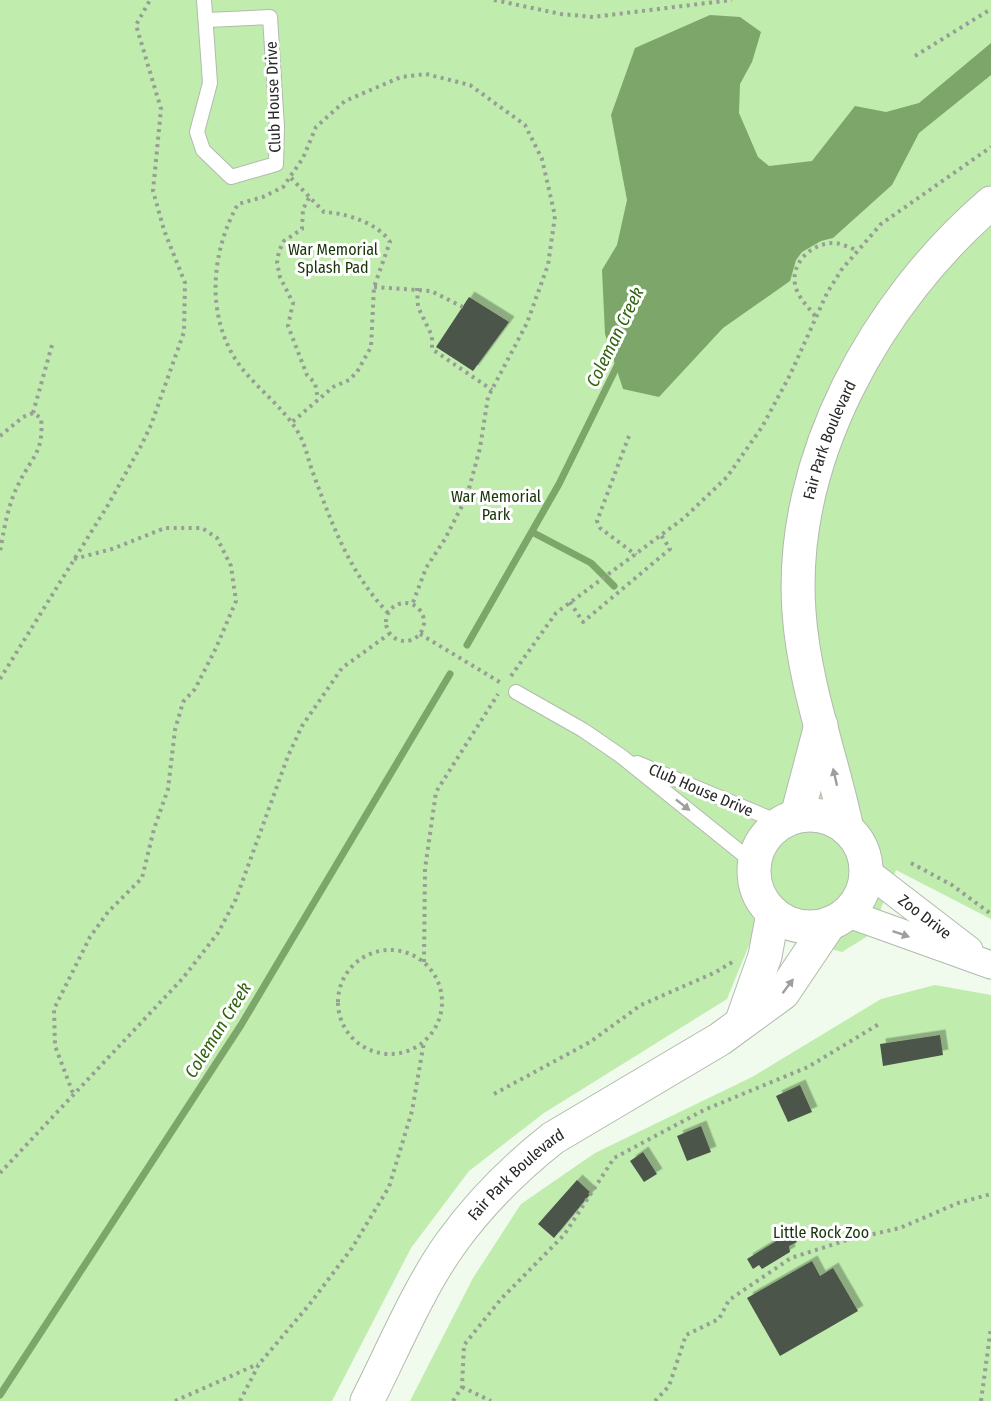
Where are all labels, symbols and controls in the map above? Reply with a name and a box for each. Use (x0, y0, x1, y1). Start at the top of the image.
street label: Club House Drive (262, 41, 284, 153)
park label: War Memorial Splash Pad (288, 240, 378, 277)
water label: Coleman Creek (581, 283, 649, 391)
street label: Fair Park Boulevard (799, 377, 859, 501)
park label: War Memorial Park (451, 487, 541, 524)
street label: Club House Drive (646, 759, 756, 821)
one-way arrow (830, 768, 840, 786)
one-way arrow (676, 799, 691, 811)
street label: Zoo Drive (895, 890, 956, 943)
one-way arrow (892, 930, 910, 940)
water label: Coleman Creek (180, 978, 256, 1082)
one-way arrow (782, 979, 794, 995)
street label: Fair Park Boulevard (463, 1124, 567, 1224)
park label: Little Rock Zoo (773, 1223, 869, 1242)

